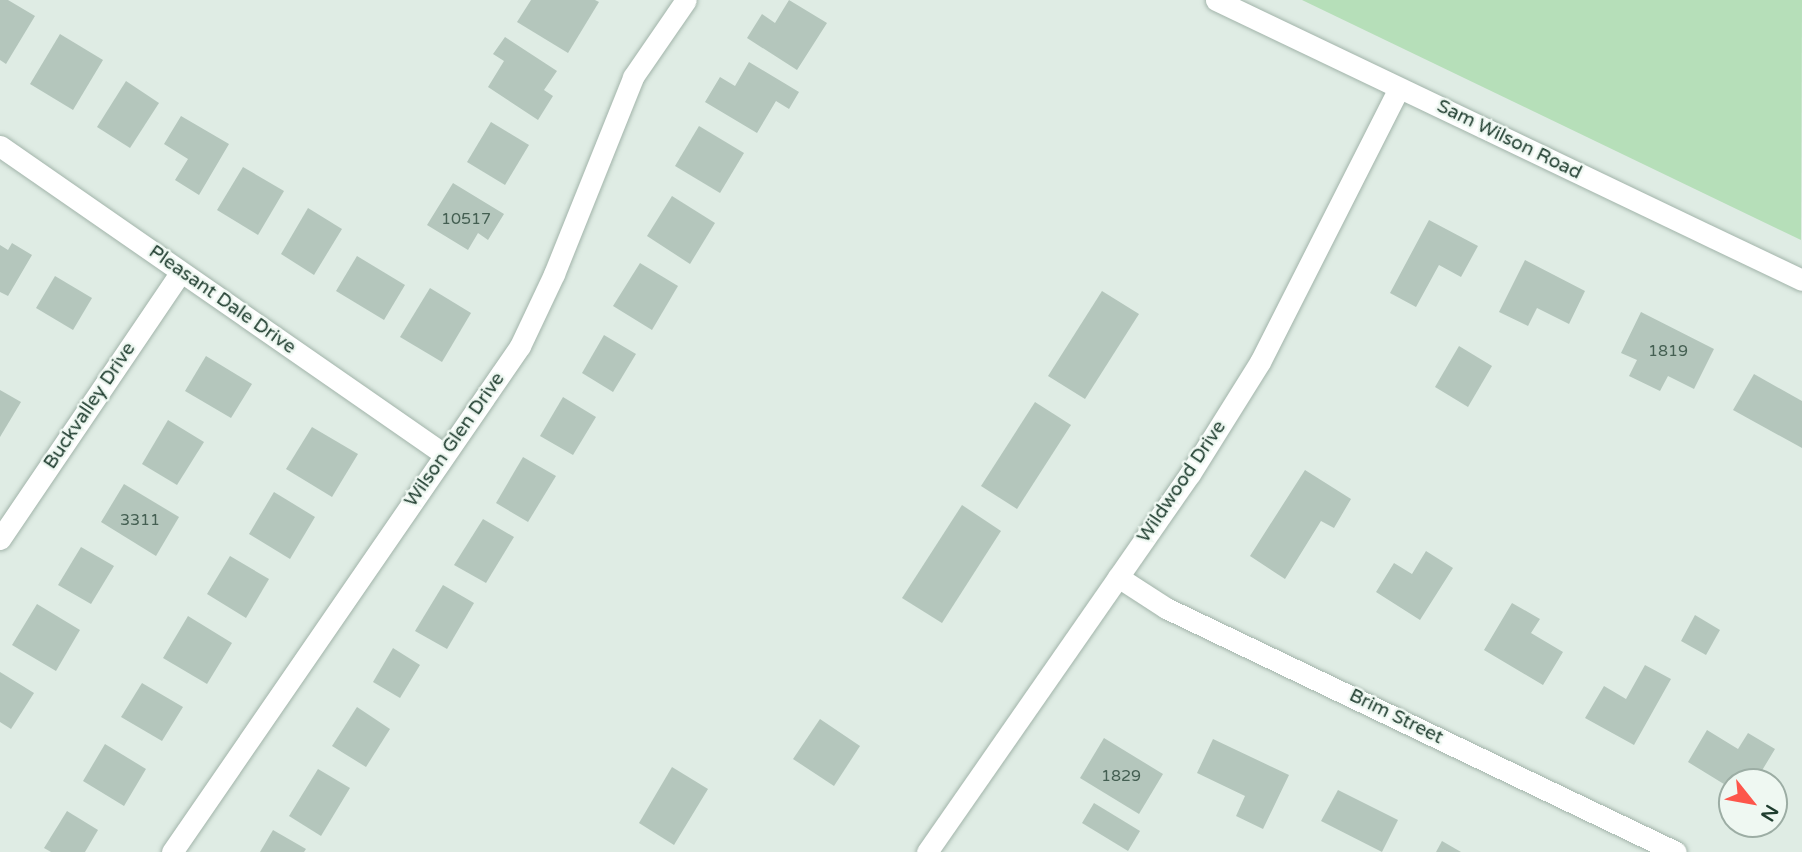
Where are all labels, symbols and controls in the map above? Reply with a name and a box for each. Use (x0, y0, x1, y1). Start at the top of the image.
street label: Sam Wilson Road (1433, 95, 1585, 185)
house number: 10517 (441, 209, 491, 229)
street label: Pleasant Dale Drive (144, 241, 300, 359)
street label: Buckvalley Drive (39, 338, 141, 474)
house number: 1819 (1648, 341, 1688, 361)
street label: Wilson Glen Drive (400, 368, 510, 512)
street label: Wildwood Drive (1133, 417, 1231, 547)
house number: 3311 (120, 510, 160, 530)
street label: Brim Street (1345, 684, 1447, 750)
house number: 1829 (1101, 766, 1141, 786)
north arrow (1718, 768, 1788, 838)
text: N (1756, 801, 1783, 825)

